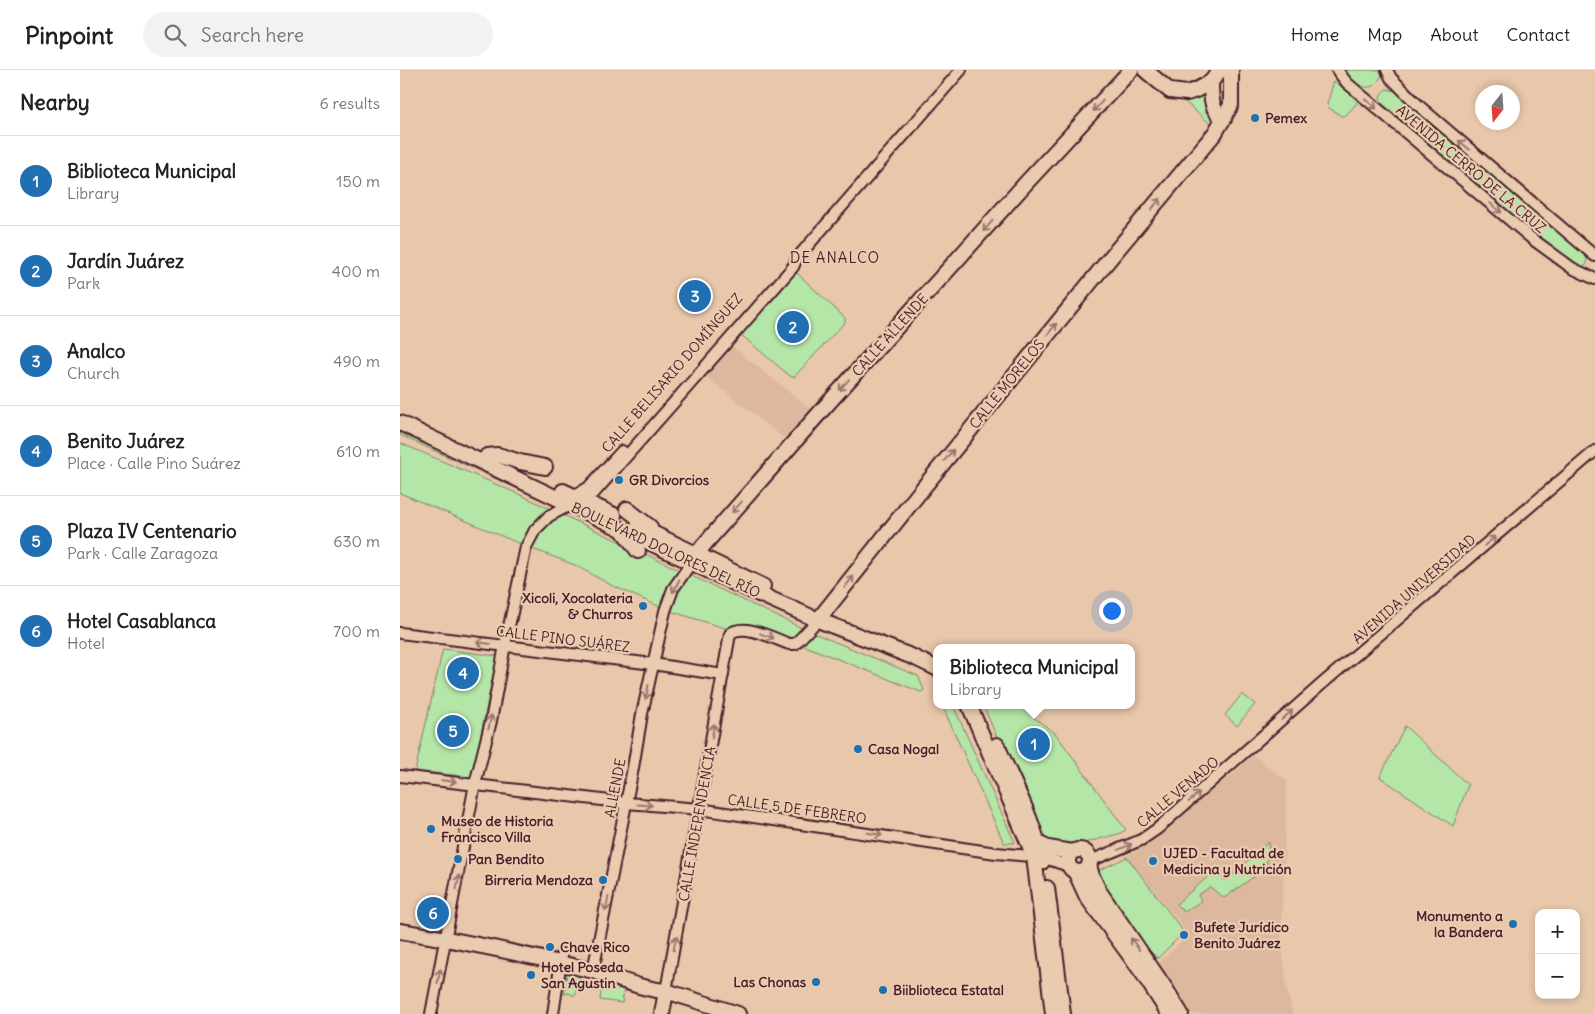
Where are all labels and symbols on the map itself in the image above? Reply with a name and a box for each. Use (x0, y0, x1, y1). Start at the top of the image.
north arrow (1475, 85, 1520, 130)
one-way arrow (1365, 98, 1378, 109)
one-way arrow (1092, 100, 1104, 113)
street label: AVENIDA CERRO DE LA CRUZ (1393, 101, 1550, 237)
place label: Pemex (1265, 109, 1307, 127)
marker: Pemex (1249, 112, 1261, 124)
one-way arrow (1458, 140, 1471, 151)
one-way arrow (1150, 197, 1162, 210)
one-way arrow (1489, 203, 1502, 214)
one-way arrow (982, 219, 994, 232)
district label: DE ANALCO (790, 248, 880, 267)
pin: 3 (679, 277, 711, 315)
street label: CALLE BELISARIO DOMÍNGUEZ (598, 289, 746, 456)
street label: CALLE ALLENDE (848, 290, 932, 380)
pin: 2 (777, 308, 809, 346)
one-way arrow (1047, 323, 1058, 336)
street label: CALLE MORELOS (965, 335, 1049, 432)
one-way arrow (839, 379, 850, 392)
one-way arrow (944, 449, 955, 462)
place label: GR Divorcios (629, 471, 710, 489)
marker: GR Divorcios (613, 474, 625, 486)
street label: BOULEVARD DOLORES DEL RÍO (569, 498, 764, 602)
one-way arrow (731, 501, 743, 514)
street label: AVENIDA UNIVERSIDAD (1349, 530, 1479, 647)
one-way arrow (1483, 536, 1496, 547)
one-way arrow (843, 576, 854, 589)
one-way arrow (671, 578, 681, 593)
place label: Xicoli, Xocolateria & Churros (522, 589, 634, 623)
your location (1099, 598, 1125, 624)
marker: Xicoli, Xocolateria & Churros (637, 600, 649, 612)
street label: CALLE PINO SUÁREZ (495, 622, 631, 656)
one-way arrow (759, 632, 774, 641)
one-way arrow (476, 638, 492, 648)
pin: 4 (447, 654, 479, 692)
one-way arrow (642, 684, 651, 700)
one-way arrow (1280, 709, 1293, 720)
pin: 5 (437, 712, 469, 750)
one-way arrow (486, 715, 495, 731)
one-way arrow (709, 723, 719, 739)
pin: 1 (1018, 725, 1050, 763)
place label: Casa Nogal (868, 740, 939, 758)
marker: Casa Nogal (852, 743, 864, 755)
street label: CALLE INDEPENDENCIA (674, 745, 720, 903)
street label: CALLE VENADO (1133, 752, 1223, 831)
street label: ALLENDE (600, 757, 630, 819)
one-way arrow (440, 776, 456, 786)
street label: CALLE 5 DE FEBRERO (726, 790, 868, 828)
one-way arrow (1187, 792, 1200, 803)
one-way arrow (636, 800, 652, 809)
place label: Museo de Historia Francisco Villa (441, 812, 554, 846)
marker: Museo de Historia Francisco Villa (425, 823, 437, 835)
one-way arrow (867, 830, 883, 840)
one-way arrow (1117, 842, 1132, 852)
place label: UJED - Facultad de Medicina y Nutrición (1163, 844, 1292, 878)
place label: Pan Bendito (468, 850, 544, 868)
marker: Pan Bendito (452, 853, 464, 865)
marker: UJED - Facultad de Medicina y Nutrición (1147, 855, 1159, 867)
place label: Birreria Mendoza (484, 871, 593, 889)
one-way arrow (453, 874, 463, 890)
marker: Birreria Mendoza (597, 874, 609, 886)
pin: 6 (417, 894, 449, 932)
one-way arrow (601, 895, 611, 911)
place label: Monumento a la Bandera (1416, 907, 1503, 941)
place label: Bufete Jurídico Benito Juárez (1194, 918, 1289, 952)
marker: Monumento a la Bandera (1507, 918, 1519, 930)
marker: Bufete Jurídico Benito Juárez (1178, 929, 1190, 941)
one-way arrow (671, 935, 681, 951)
one-way arrow (1130, 937, 1140, 951)
place label: Chave Rico (560, 938, 630, 956)
marker: Chave Rico (544, 941, 556, 953)
place label: Hotel Poseda San Agustin (541, 958, 624, 992)
one-way arrow (434, 969, 444, 985)
marker: Hotel Poseda San Agustin (525, 969, 537, 981)
place label: Las Chonas (733, 973, 807, 991)
marker: Las Chonas (810, 976, 822, 988)
place label: Biiblioteca Estatal (893, 981, 1004, 999)
marker: Biiblioteca Estatal (877, 984, 889, 996)

